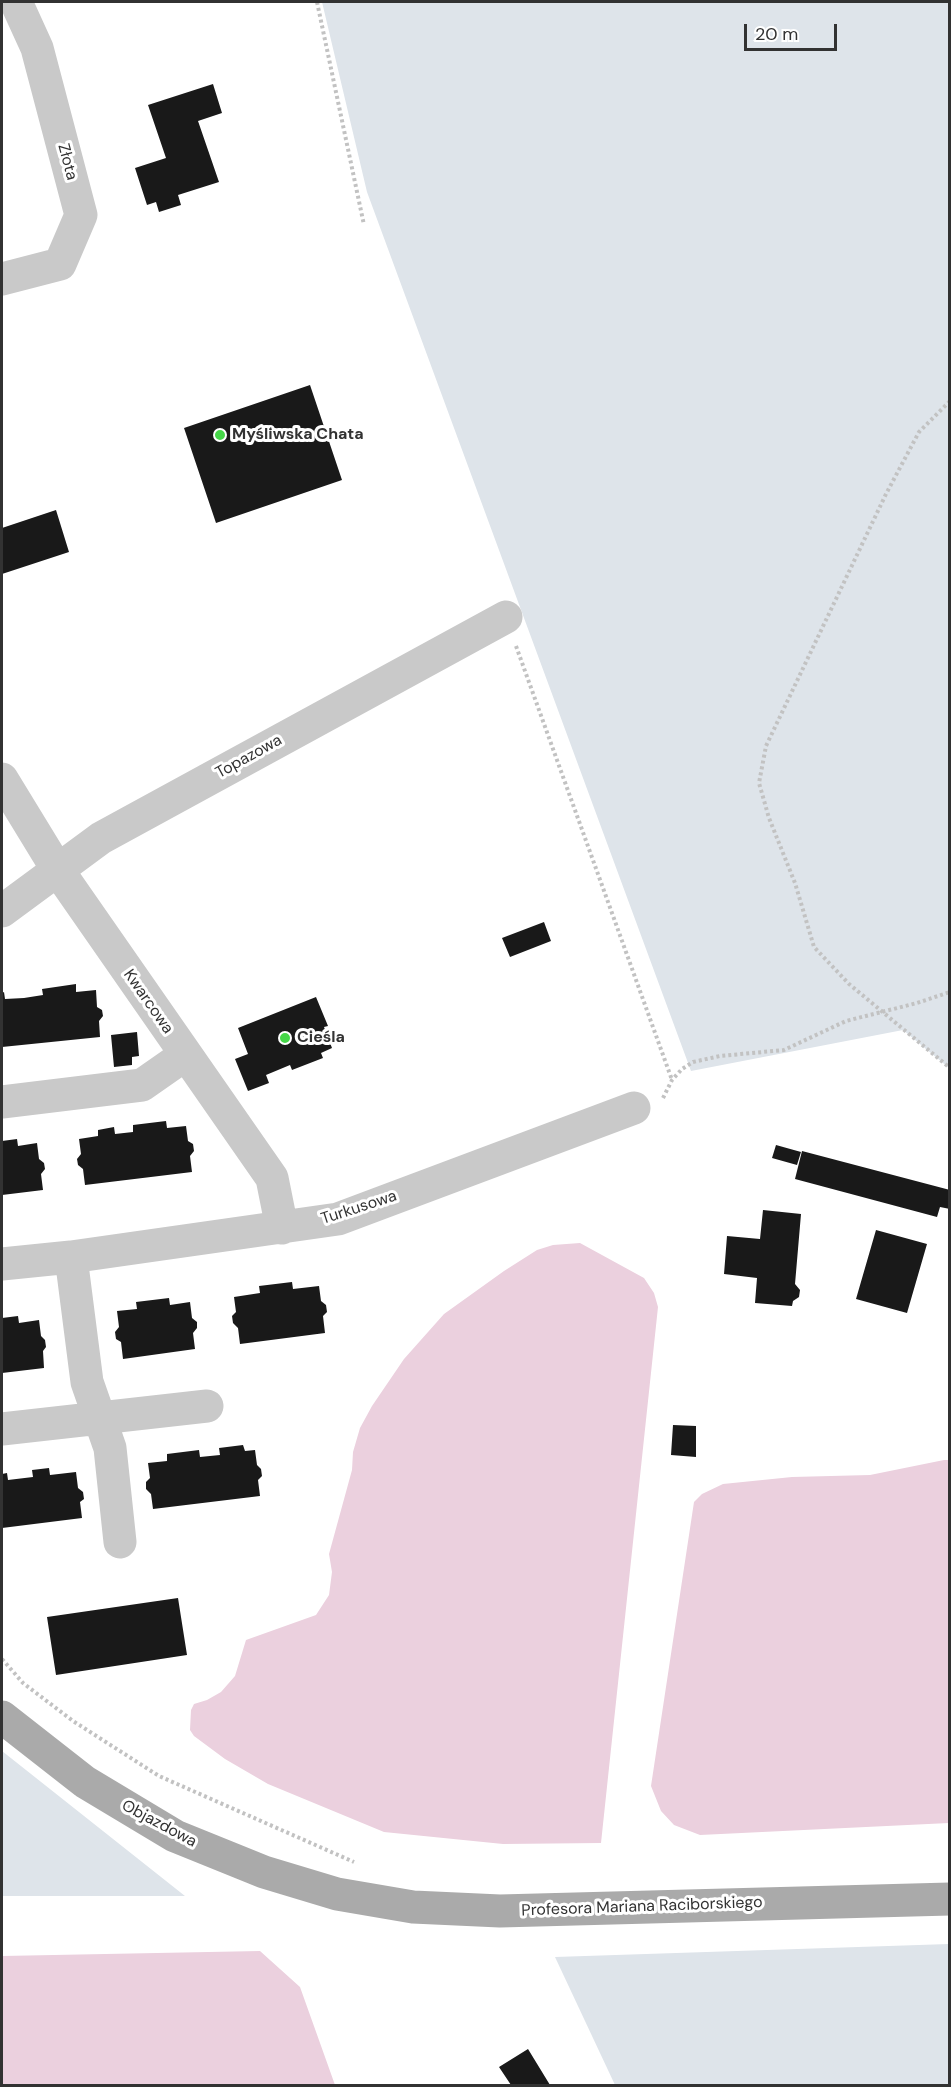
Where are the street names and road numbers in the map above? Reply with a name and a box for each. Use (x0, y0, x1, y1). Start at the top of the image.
street label: Złota (53, 142, 81, 182)
street label: Topazowa (212, 731, 286, 783)
street label: Kwarcowa (119, 966, 177, 1038)
street label: Turkusowa (319, 1187, 399, 1229)
street label: Objazdowa (118, 1796, 200, 1852)
street label: Profesora Mariana Raciborskiego (521, 1893, 763, 1921)

